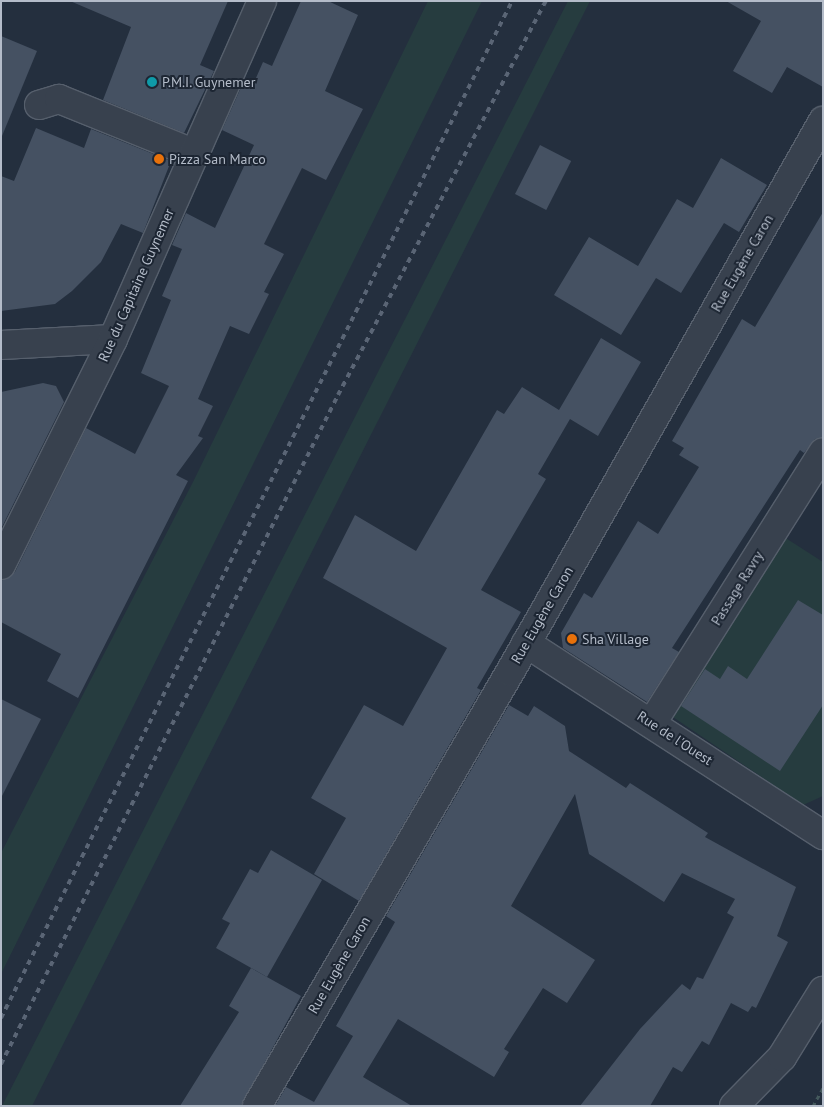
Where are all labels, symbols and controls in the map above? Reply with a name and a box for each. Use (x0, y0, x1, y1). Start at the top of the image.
place label: P.M.I. Guynemer (162, 74, 257, 90)
marker: P.M.I. Guynemer (146, 76, 158, 88)
place label: Pizza San Marco (169, 151, 266, 167)
marker: Pizza San Marco (153, 153, 165, 165)
street label: Rue du Capitaine Guynemer (95, 206, 177, 364)
street label: Rue Eugène Caron (707, 211, 777, 315)
street label: Passage Ravry (707, 548, 767, 628)
street label: Rue Eugène Caron (507, 563, 577, 667)
place label: Sha Village (582, 631, 649, 647)
marker: Sha Village (566, 633, 578, 645)
street label: Rue de l'Ouest (634, 707, 716, 769)
street label: Rue Eugène Caron (304, 913, 374, 1017)

